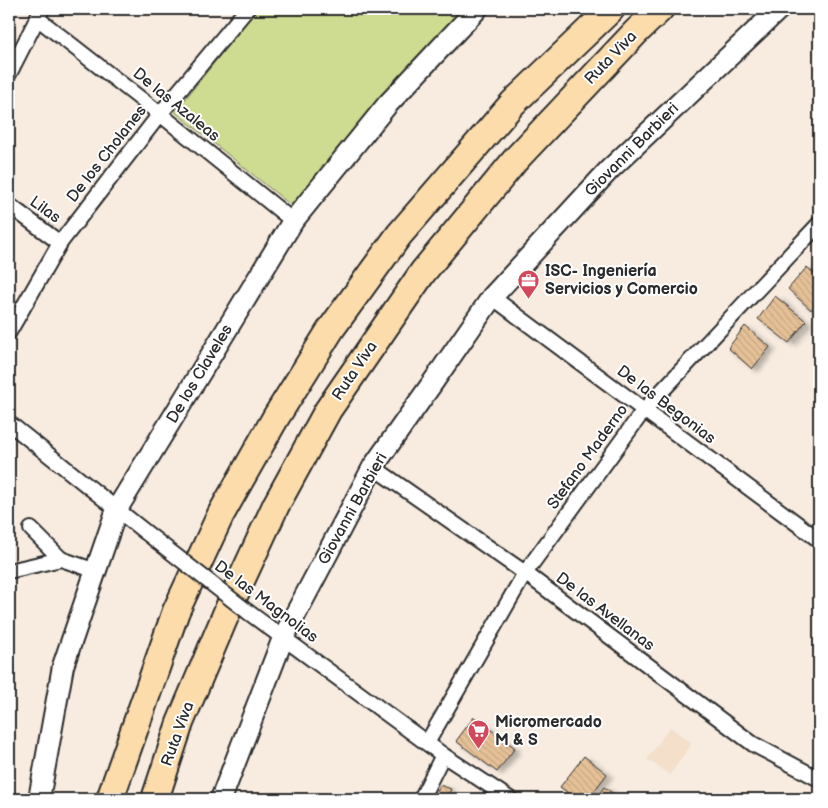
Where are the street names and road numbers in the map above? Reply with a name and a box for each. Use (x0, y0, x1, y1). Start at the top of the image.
street label: Ruta Viva (581, 27, 641, 89)
street label: De las Azaleas (129, 64, 223, 146)
street label: Giovanni Barbieri (581, 99, 683, 201)
street label: De los Cholanes (63, 101, 151, 206)
street label: Lilas (26, 193, 64, 228)
street label: De los Claveles (163, 321, 237, 427)
street label: Ruta Viva (328, 338, 382, 404)
street label: De las Begonias (613, 362, 719, 448)
street label: Stefano Maderno (544, 401, 632, 513)
street label: Giovanni Barbieri (314, 450, 392, 568)
street label: De las Magnolias (211, 557, 321, 647)
street label: De las Avellanas (552, 569, 658, 655)
street label: Ruta Viva (158, 699, 198, 769)

